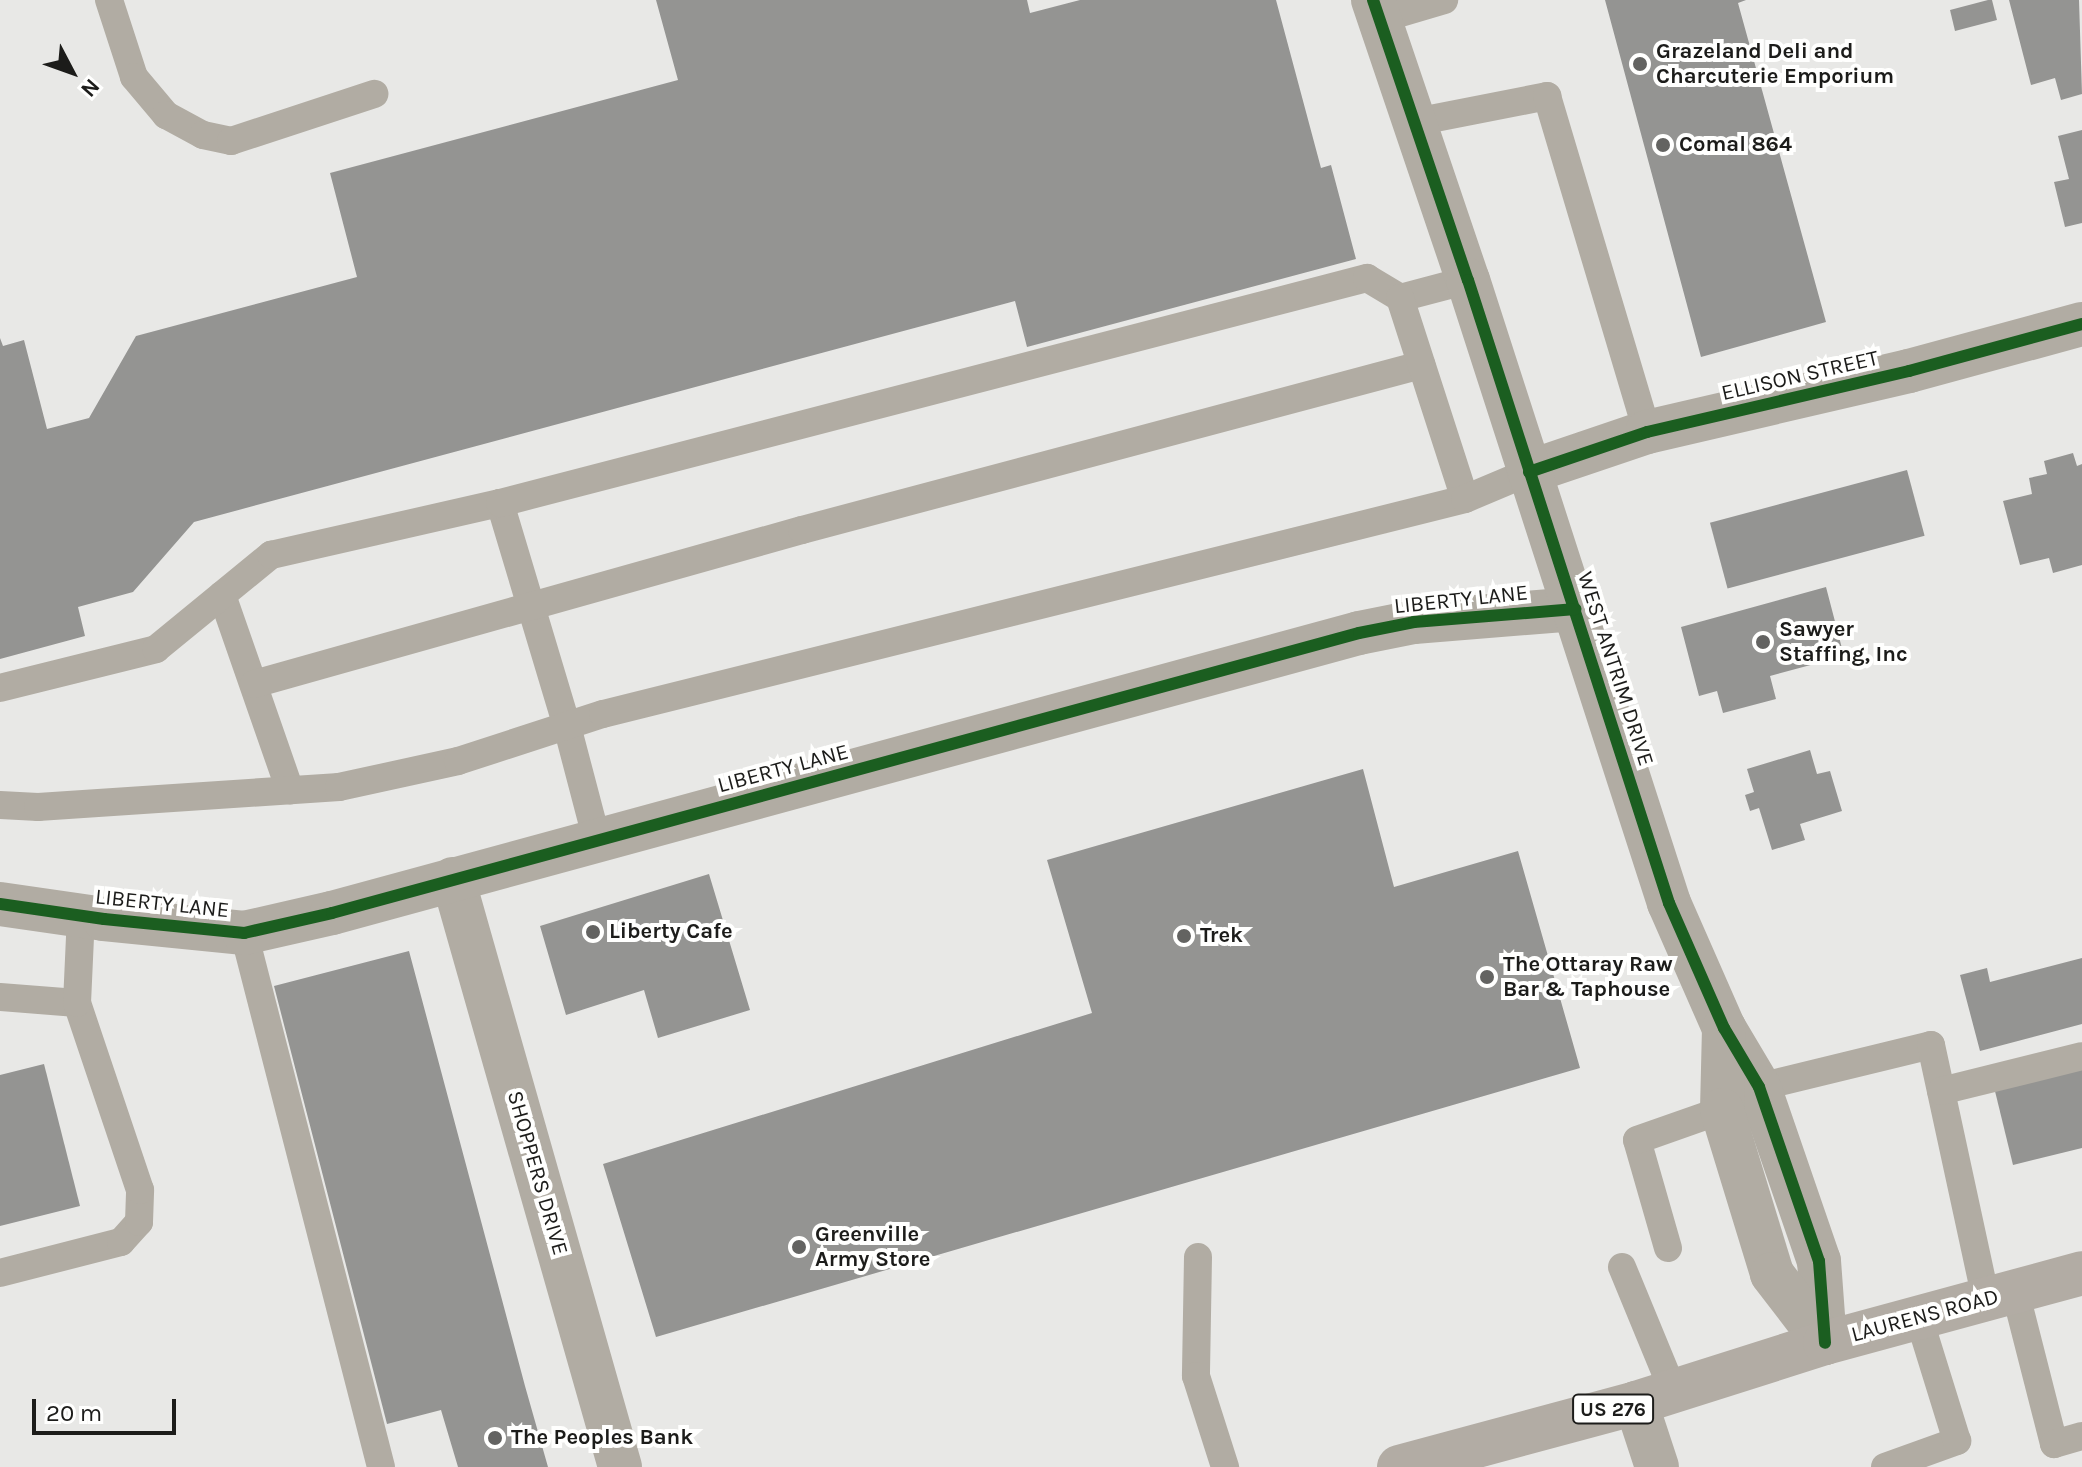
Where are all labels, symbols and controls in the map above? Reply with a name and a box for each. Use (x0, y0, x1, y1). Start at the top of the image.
north arrow (32, 32, 112, 112)
place label: Grazeland Deli and Charcuterie Emporium (1656, 38, 1894, 90)
marker: Grazeland Deli and Charcuterie Emporium (1631, 55, 1649, 73)
text: N (75, 73, 105, 102)
place label: Comal 864 (1679, 132, 1792, 158)
marker: Comal 864 (1654, 136, 1672, 154)
street label: ELLISON STREET (1719, 345, 1881, 407)
street label: WEST ANTRIM DRIVE (1571, 569, 1659, 769)
street label: LIBERTY LANE (1393, 580, 1529, 620)
place label: Sawyer Staffing, Inc (1779, 616, 1908, 668)
marker: Sawyer Staffing, Inc (1754, 633, 1772, 651)
street label: LIBERTY LANE (715, 739, 851, 799)
street label: LIBERTY LANE (94, 884, 230, 924)
place label: Liberty Cafe (609, 919, 733, 945)
marker: Liberty Cafe (584, 923, 602, 941)
place label: Trek (1200, 923, 1243, 949)
marker: Trek (1175, 927, 1193, 945)
place label: The Ottaray Raw Bar & Taphouse (1503, 951, 1673, 1002)
marker: The Ottaray Raw Bar & Taphouse (1478, 968, 1496, 986)
street label: SHOPPERS DRIVE (501, 1088, 573, 1258)
place label: Greenville Army Store (815, 1221, 930, 1272)
marker: Greenville Army Store (790, 1238, 808, 1256)
street label: LAURENS ROAD (1848, 1284, 2002, 1348)
scale bar (36, 1383, 180, 1433)
road number: US 276 (1571, 1393, 1655, 1425)
text: 20 m (46, 1399, 102, 1427)
place label: The Peoples Bank (511, 1425, 693, 1451)
marker: The Peoples Bank (486, 1429, 504, 1447)

